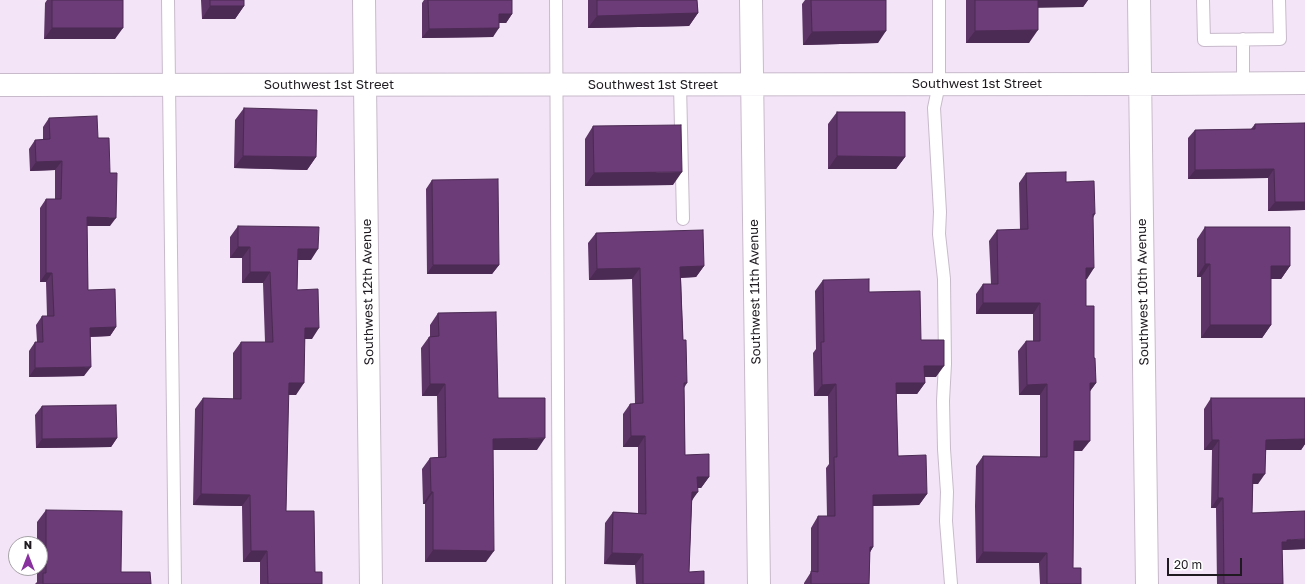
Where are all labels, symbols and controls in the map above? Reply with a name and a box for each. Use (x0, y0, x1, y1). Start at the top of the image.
street label: Southwest 1st Street (912, 76, 1042, 92)
street label: Southwest 1st Street (264, 77, 394, 93)
street label: Southwest 1st Street (588, 77, 718, 93)
street label: Southwest 10th Avenue (1134, 218, 1152, 366)
street label: Southwest 12th Avenue (359, 219, 377, 365)
street label: Southwest 11th Avenue (746, 219, 764, 365)
north arrow (8, 536, 48, 576)
text: N (24, 538, 32, 551)
scale bar (1169, 550, 1244, 576)
text: 20 m (1174, 557, 1202, 572)

